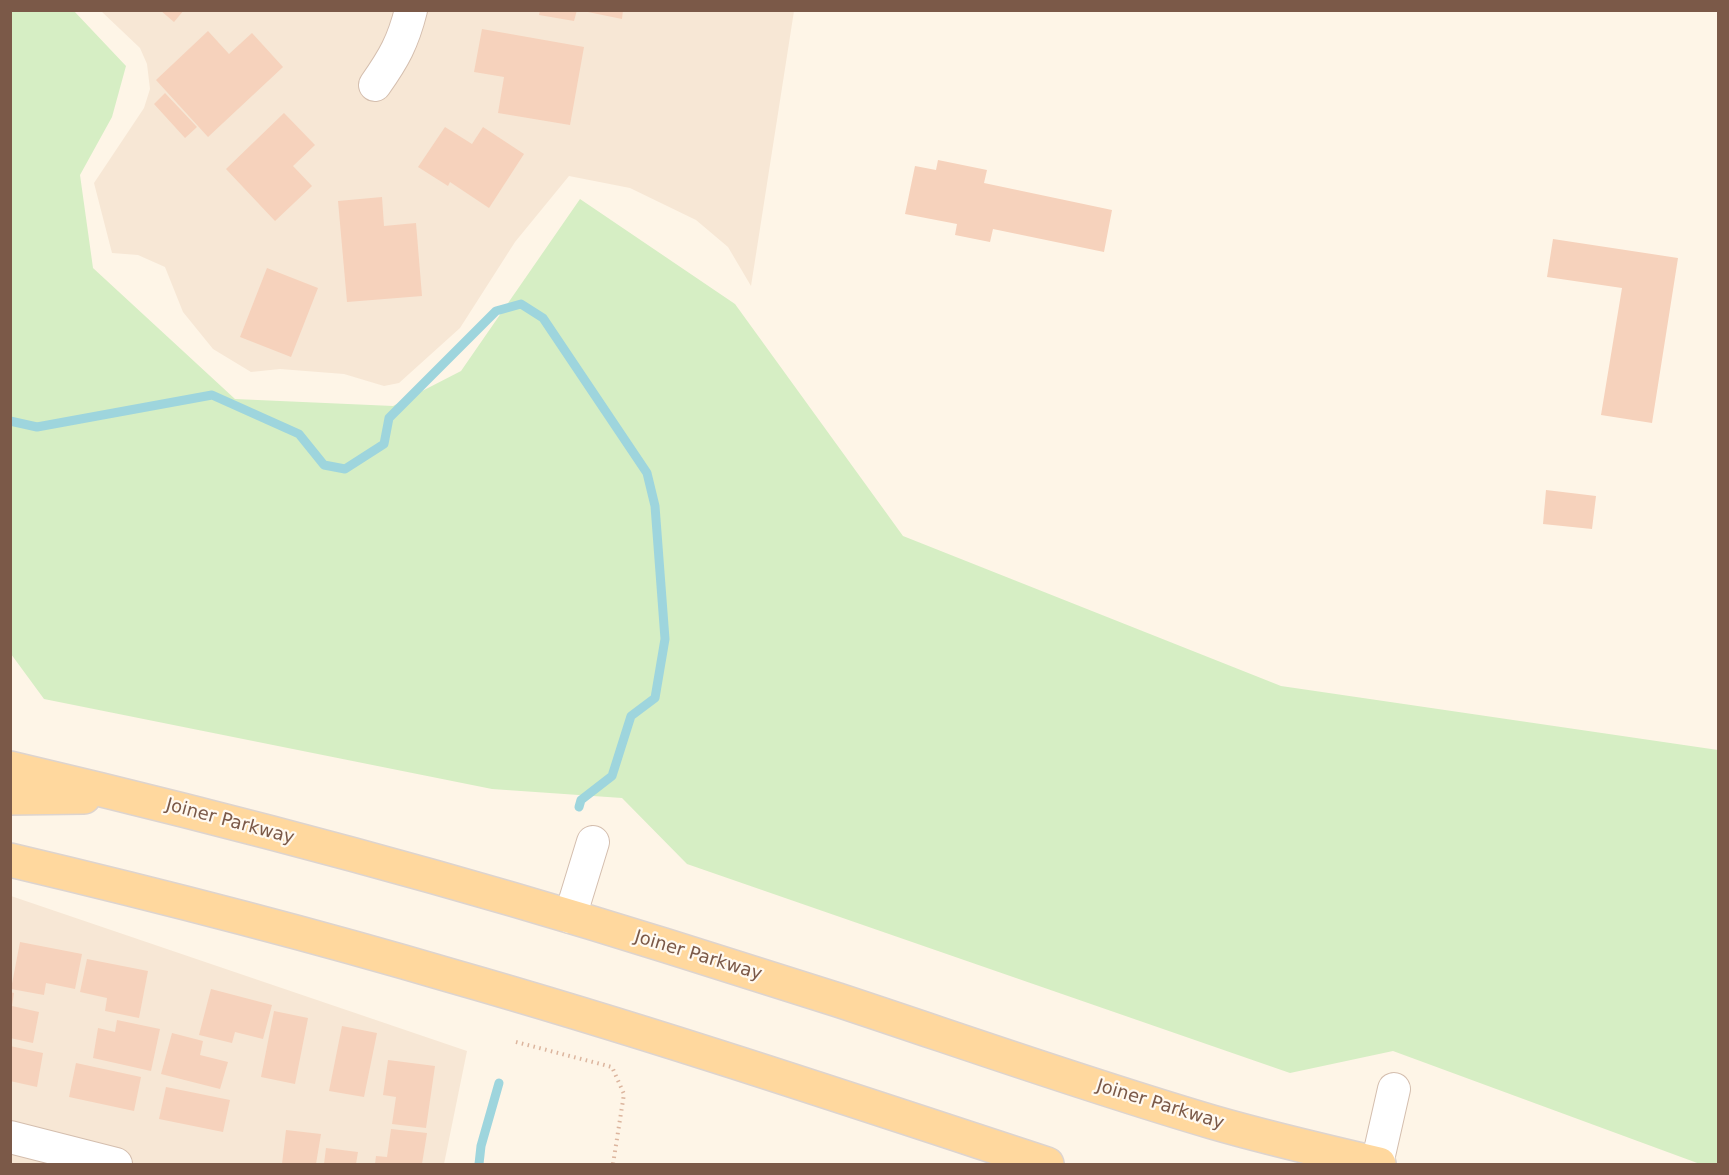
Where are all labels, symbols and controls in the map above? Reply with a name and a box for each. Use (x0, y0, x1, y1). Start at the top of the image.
street label: Joiner Parkway (163, 794, 297, 850)
street label: Joiner Parkway (632, 926, 764, 986)
street label: Joiner Parkway (1094, 1075, 1226, 1135)

